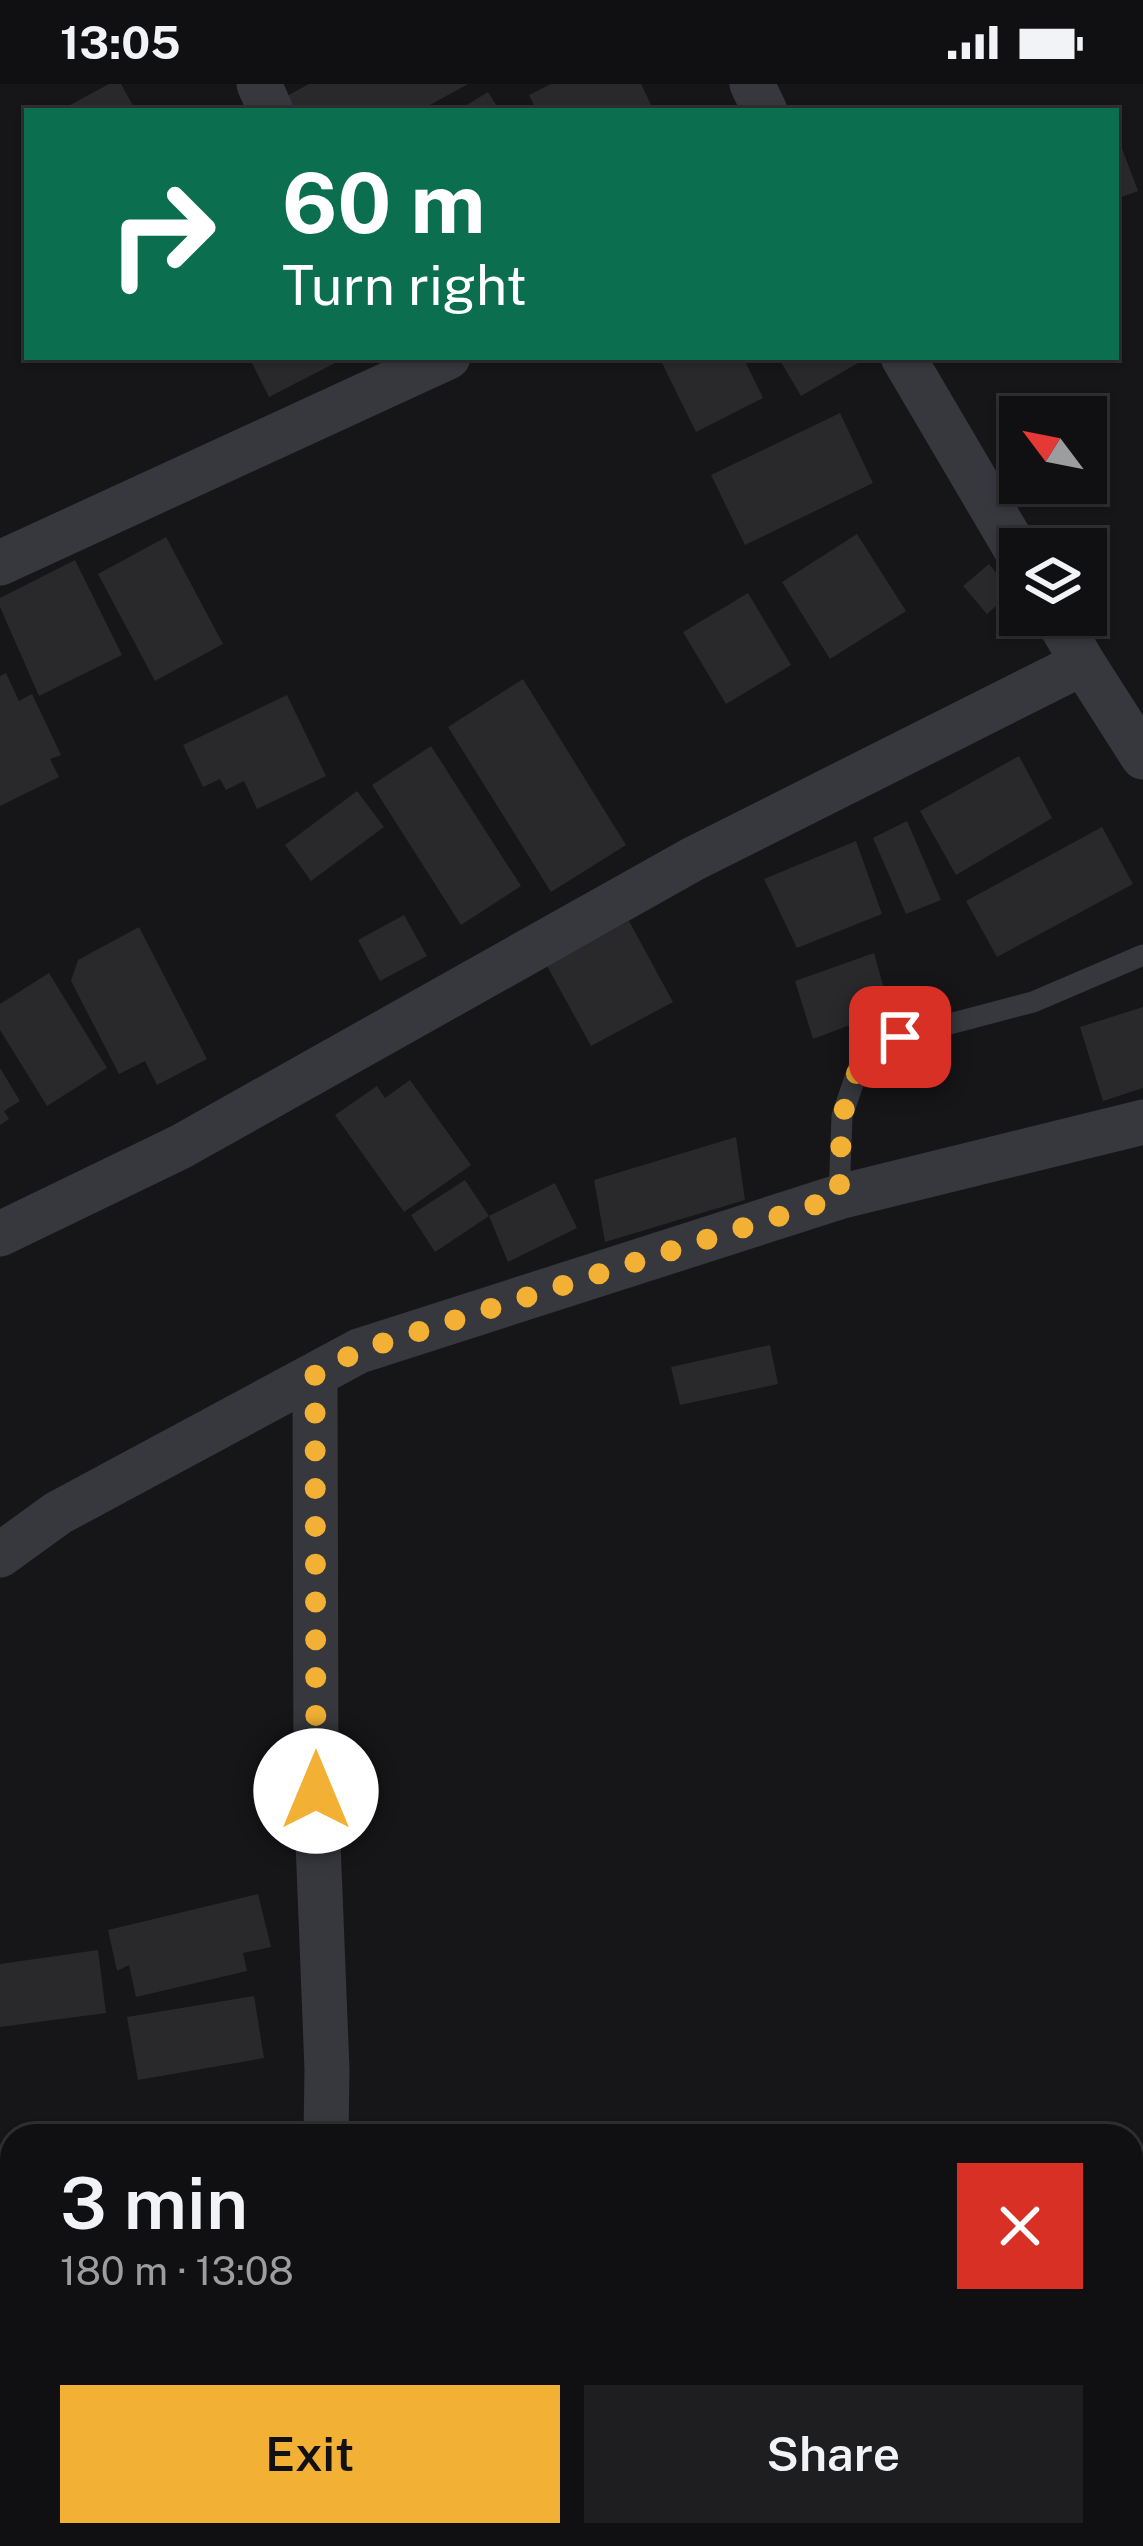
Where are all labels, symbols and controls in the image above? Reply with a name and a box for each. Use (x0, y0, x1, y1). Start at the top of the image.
text: 13:05 (60, 16, 181, 69)
text: 60 m (282, 153, 486, 252)
icon: right (84, 156, 240, 312)
text: Turn right (282, 254, 527, 317)
north arrow (999, 396, 1107, 504)
map controls (999, 396, 1107, 636)
button: layers (999, 528, 1107, 636)
pin (849, 986, 951, 1088)
icon: arrive (867, 1004, 933, 1070)
position arrow (253, 1728, 379, 1854)
text: 3 min (60, 2161, 248, 2245)
button: close (957, 2163, 1083, 2289)
text: 180 m · 13:08 (60, 2248, 294, 2294)
button: Exit (60, 2385, 560, 2523)
button: Share (584, 2385, 1083, 2523)

